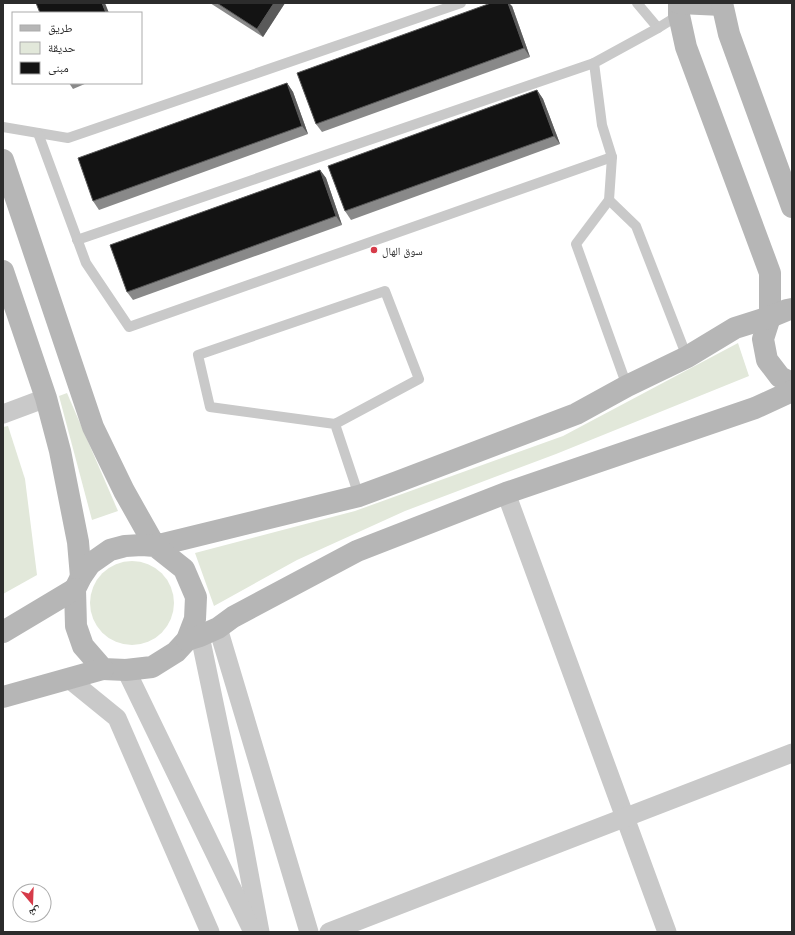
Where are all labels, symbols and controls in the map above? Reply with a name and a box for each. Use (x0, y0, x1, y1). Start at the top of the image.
legend (12, 12, 142, 84)
text: طريق (48, 20, 73, 35)
text: حديقة (48, 40, 76, 55)
text: مبنى (48, 60, 69, 75)
place label: سوق الهال (382, 244, 423, 258)
marker: سوق الهال (369, 245, 379, 255)
north arrow (12, 883, 52, 923)
text: ش (27, 903, 43, 921)

